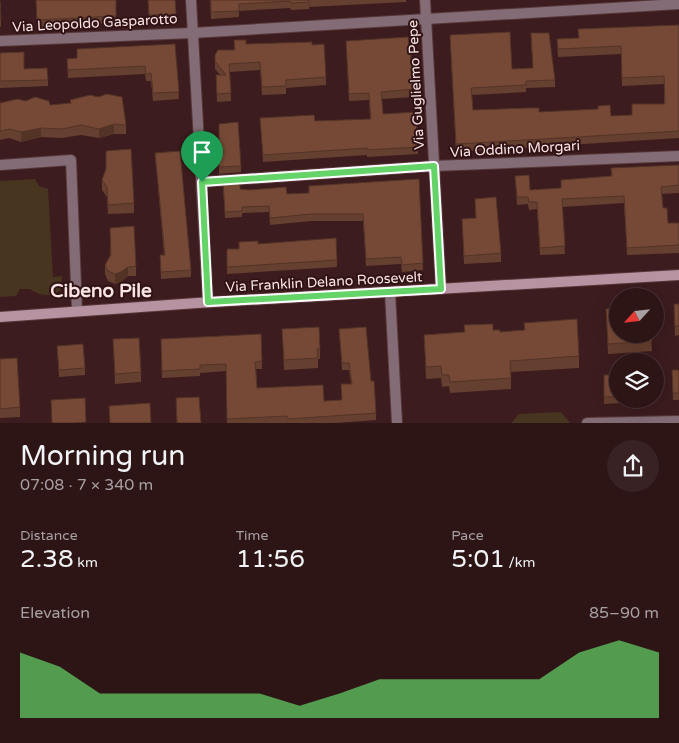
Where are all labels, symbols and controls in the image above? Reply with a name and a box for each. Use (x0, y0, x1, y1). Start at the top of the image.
street label: Via Leopoldo Gasparotto (12, 10, 178, 36)
street label: Via Guglielmo Pepe (404, 20, 428, 150)
pin (181, 131, 223, 182)
street label: Via Oddino Morgari (450, 137, 580, 161)
icon: arrive (188, 138, 216, 166)
street label: Via Franklin Delano Roosevelt (225, 268, 423, 296)
district label: Cibeno Pile (50, 280, 152, 302)
north arrow (609, 288, 664, 342)
map controls (609, 288, 664, 408)
button: layers (609, 353, 664, 408)
text: Morning run (20, 439, 185, 473)
button: share (607, 440, 659, 492)
text: 07:08 · 7 × 340 m (20, 475, 153, 495)
text: Distance (20, 527, 78, 544)
text: Time (236, 527, 268, 544)
text: Pace (451, 527, 484, 544)
text: 2.38 (20, 544, 74, 574)
text: 11:56 (236, 544, 305, 574)
text: 5:01 (451, 544, 505, 574)
text: km (74, 554, 98, 571)
text: /km (505, 554, 535, 571)
text: Elevation (20, 603, 90, 623)
text: 85–90 m (589, 603, 659, 623)

